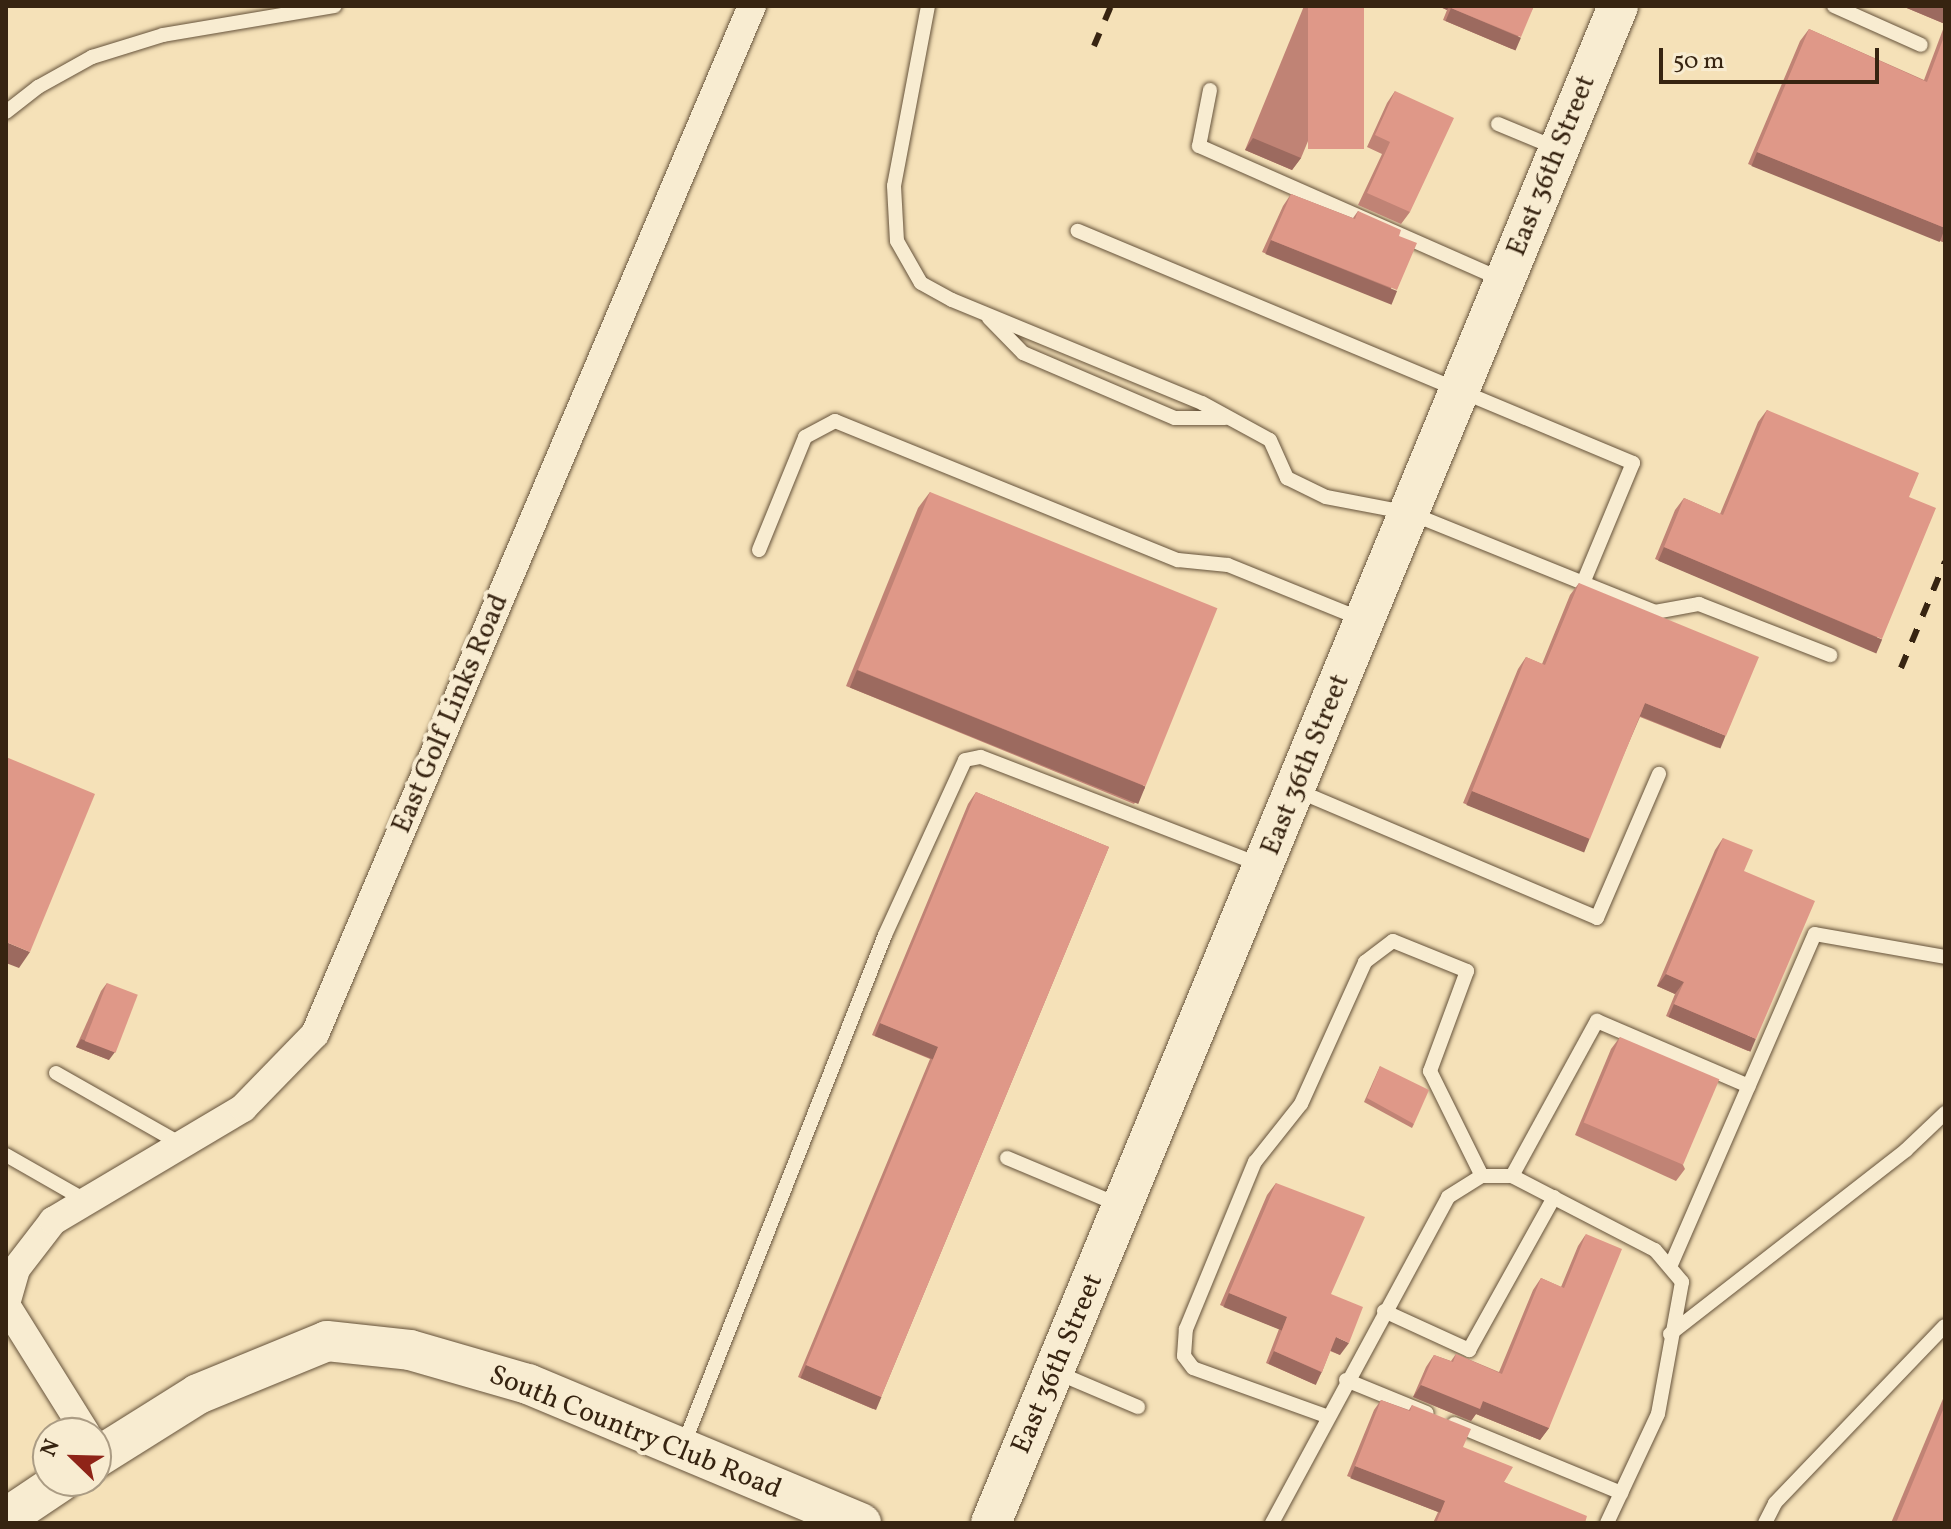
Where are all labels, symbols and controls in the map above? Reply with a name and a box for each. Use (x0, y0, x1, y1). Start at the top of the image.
scale bar (1663, 32, 1883, 82)
text: 50 m (1673, 45, 1725, 79)
street label: East 36th Street (1500, 71, 1604, 261)
street label: East Golf Links Road (386, 591, 516, 837)
street label: East 36th Street (1254, 670, 1358, 860)
street label: East 36th Street (1005, 1269, 1111, 1459)
street label: South Country Club Road (484, 1359, 786, 1507)
north arrow (32, 1417, 112, 1497)
text: N (34, 1435, 69, 1462)

